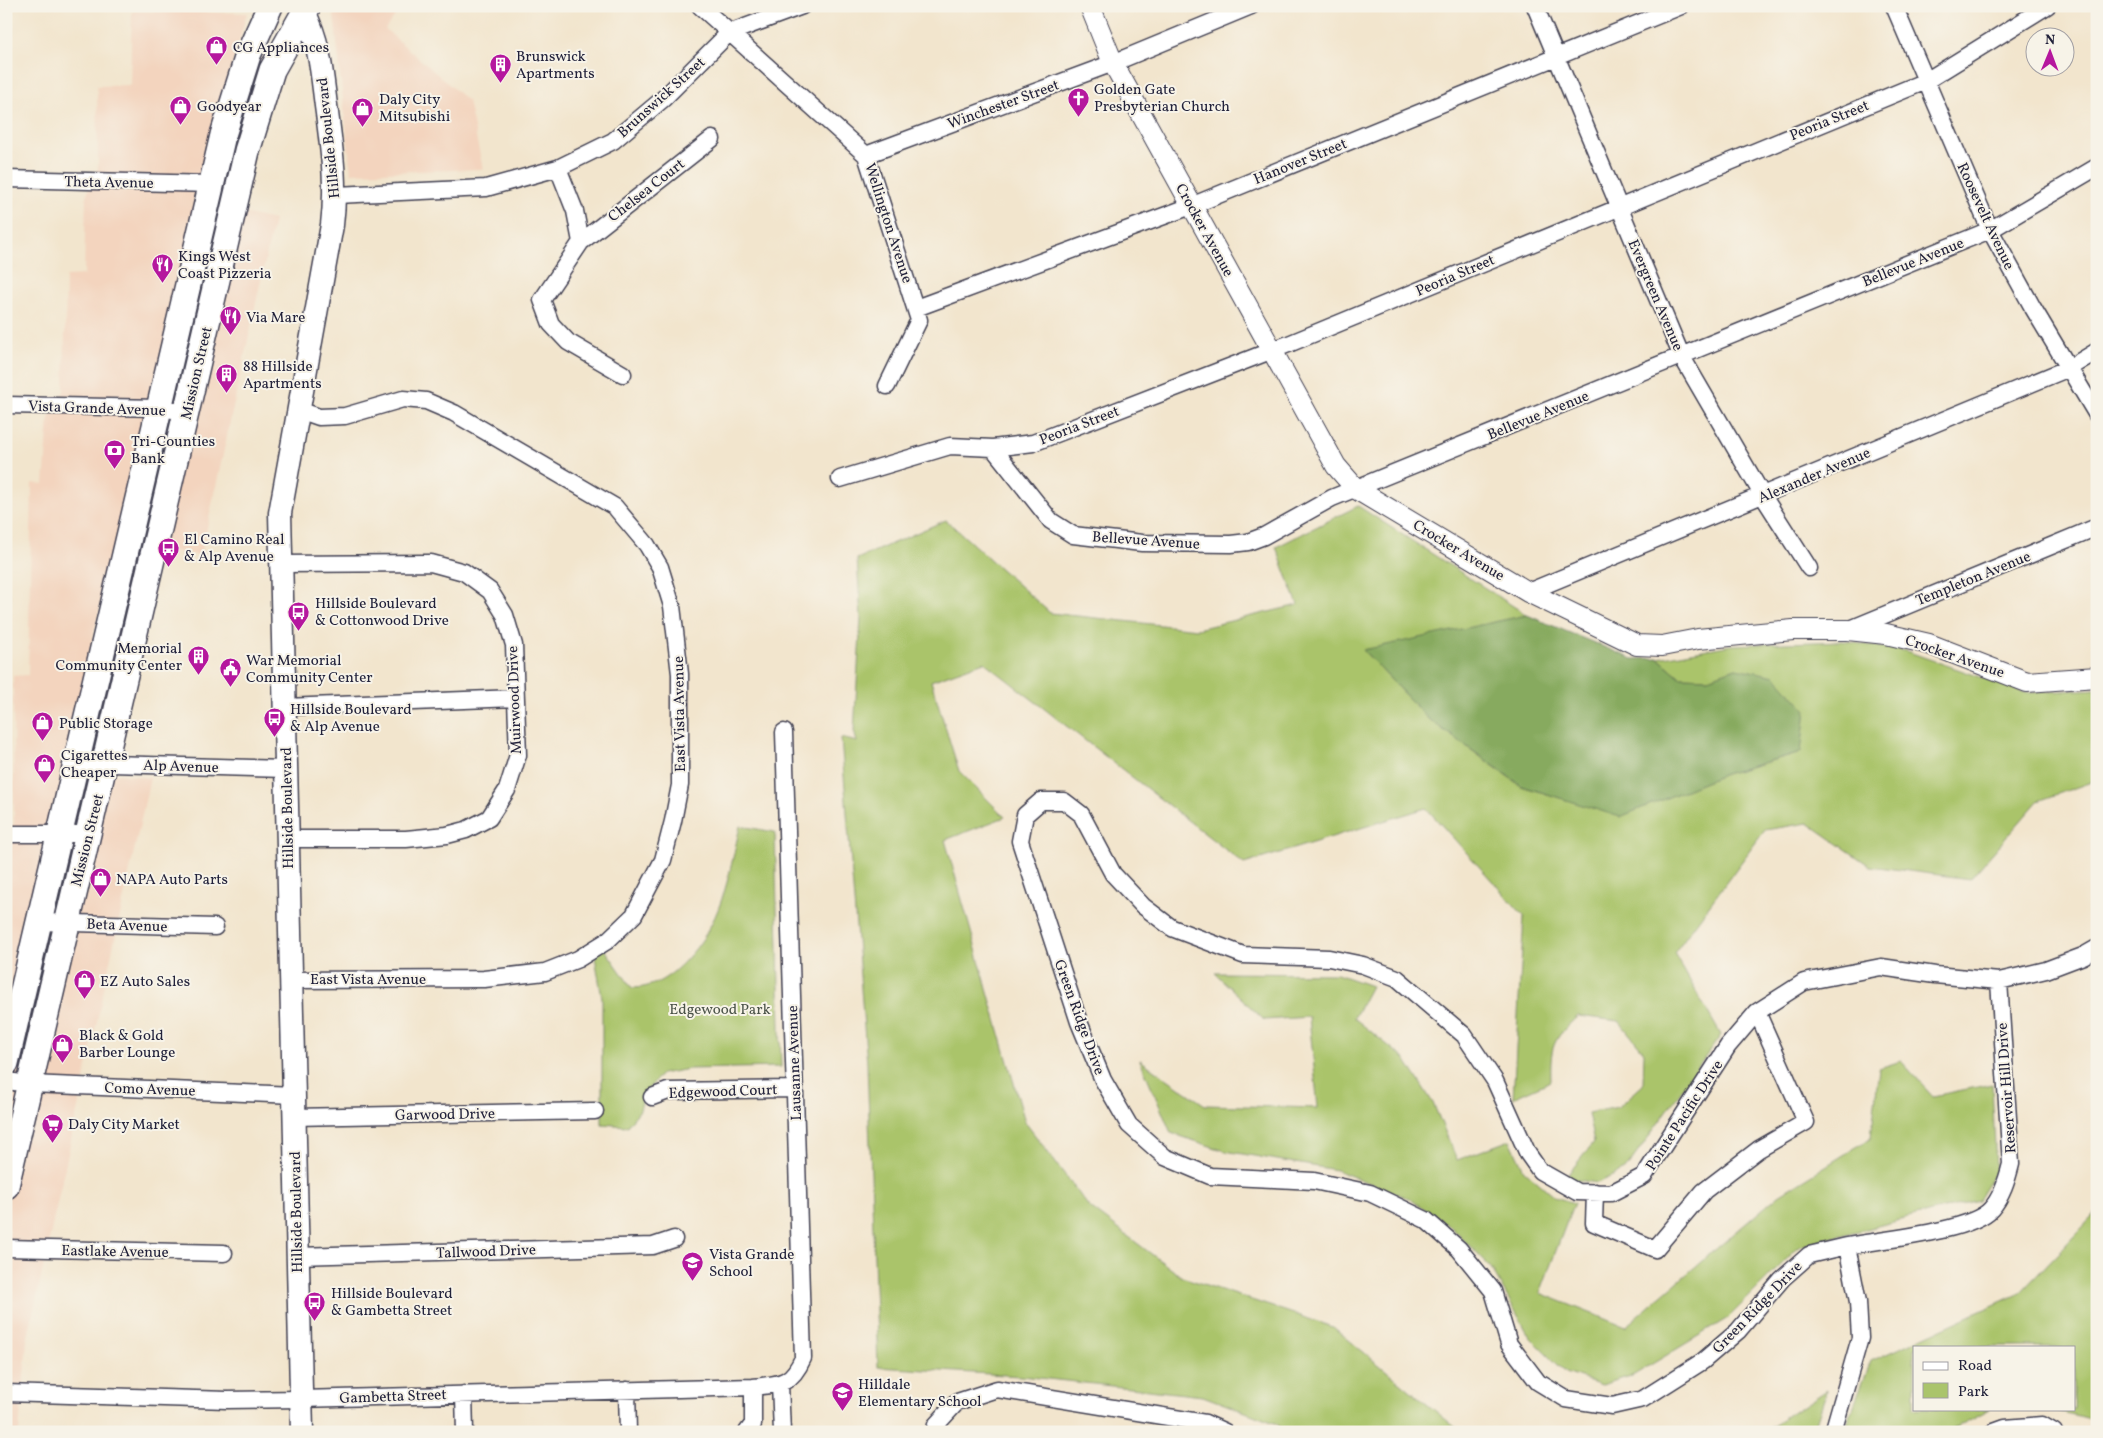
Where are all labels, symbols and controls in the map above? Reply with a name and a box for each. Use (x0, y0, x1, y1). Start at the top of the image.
north arrow (2026, 28, 2076, 78)
text: N (2045, 31, 2055, 50)
shop icon: CG Appliances (205, 35, 229, 66)
place label: CG Appliances (233, 38, 329, 59)
place label: Brunswick Apartments (516, 47, 595, 85)
building icon: Brunswick Apartments (488, 53, 512, 84)
street label: Brunswick Street (613, 53, 711, 143)
street label: Winchester Street (945, 75, 1062, 135)
street label: Hillside Boulevard (313, 76, 346, 199)
place label: Golden Gate Presbyterian Church (1094, 80, 1230, 118)
church icon: Golden Gate Presbyterian Church (1066, 86, 1090, 117)
place label: Daly City Mitsubishi (379, 90, 450, 128)
shop icon: Goodyear (169, 94, 193, 125)
shop icon: Daly City Mitsubishi (351, 96, 375, 127)
street label: Peoria Street (1787, 96, 1872, 147)
place label: Goodyear (197, 97, 261, 118)
street label: Hanover Street (1251, 134, 1350, 191)
street label: Chelsea Court (604, 155, 690, 228)
street label: Roosevelt Avenue (1951, 160, 2019, 274)
street label: Wellington Avenue (858, 161, 917, 286)
street label: Theta Avenue (64, 172, 154, 195)
street label: Crocker Avenue (1169, 180, 1238, 281)
street label: Bellevue Avenue (1860, 233, 1968, 293)
street label: Evergreen Avenue (1622, 237, 1688, 355)
place label: Kings West Coast Pizzeria (178, 247, 272, 285)
street label: Peoria Street (1413, 250, 1498, 302)
restaurant icon: Kings West Coast Pizzeria (150, 253, 174, 284)
restaurant icon: Via Mare (218, 305, 242, 336)
place label: Via Mare (246, 308, 305, 329)
street label: Mission Street (177, 325, 218, 422)
place label: 88 Hillside Apartments (243, 357, 322, 395)
building icon: 88 Hillside Apartments (215, 363, 239, 394)
street label: Bellevue Avenue (1485, 386, 1593, 446)
street label: Vista Grande Avenue (28, 397, 166, 422)
street label: Peoria Street (1037, 402, 1123, 451)
place label: Tri-Counties Bank (131, 432, 215, 470)
bank icon: Tri-Counties Bank (103, 438, 127, 469)
street label: Alexander Avenue (1755, 443, 1874, 510)
street label: Crocker Avenue (1408, 516, 1508, 587)
street label: Bellevue Avenue (1091, 527, 1200, 556)
place label: El Camino Real & Alp Avenue (184, 530, 285, 568)
bus stop icon: El Camino Real & Alp Avenue (156, 536, 180, 567)
street label: Templeton Avenue (1913, 547, 2034, 612)
place label: Hillside Boulevard & Cottonwood Drive (315, 594, 449, 632)
bus stop icon: Hillside Boulevard & Cottonwood Drive (287, 600, 311, 631)
street label: Crocker Avenue (1902, 631, 2007, 684)
place label: Memorial Community Center (55, 639, 182, 677)
building icon: Memorial Community Center (186, 645, 210, 676)
street label: Muirwood Drive (503, 645, 528, 754)
place label: War Memorial Community Center (246, 651, 373, 689)
street label: East Vista Avenue (669, 656, 692, 772)
public building icon: War Memorial Community Center (218, 657, 242, 688)
place label: Hillside Boulevard & Alp Avenue (290, 700, 412, 738)
bus stop icon: Hillside Boulevard & Alp Avenue (262, 706, 286, 737)
shop icon: Public Storage (31, 711, 55, 742)
place label: Public Storage (59, 714, 153, 735)
place label: Cigarettes Cheaper (61, 746, 128, 784)
street label: Hillside Boulevard (277, 747, 300, 869)
shop icon: Cigarettes Cheaper (33, 752, 57, 783)
street label: Alp Avenue (143, 756, 219, 779)
street label: Mission Street (67, 792, 110, 889)
shop icon: NAPA Auto Parts (88, 867, 112, 898)
place label: NAPA Auto Parts (116, 870, 228, 891)
street label: Beta Avenue (86, 915, 168, 938)
street label: Green Ridge Drive (1048, 957, 1109, 1078)
shop icon: EZ Auto Sales (72, 969, 96, 1000)
street label: East Vista Avenue (310, 970, 426, 991)
place label: EZ Auto Sales (100, 972, 190, 993)
park label: Edgewood Park (669, 1000, 771, 1021)
street label: Lausanne Avenue (783, 1005, 808, 1121)
street label: Reservoir Hill Drive (1992, 1022, 2023, 1154)
place label: Black & Gold Barber Lounge (79, 1026, 175, 1064)
shop icon: Black & Gold Barber Lounge (51, 1032, 75, 1063)
street label: Pointe Pacific Drive (1642, 1056, 1729, 1175)
street label: Como Avenue (104, 1078, 196, 1103)
street label: Edgewood Court (668, 1080, 778, 1105)
street label: Garwood Drive (395, 1104, 495, 1127)
supermarket icon: Daly City Market (40, 1112, 64, 1143)
place label: Daly City Market (68, 1115, 180, 1136)
street label: Hillside Boulevard (286, 1151, 309, 1273)
street label: Tallwood Drive (436, 1240, 536, 1265)
street label: Eastlake Avenue (61, 1241, 169, 1264)
place label: Vista Grande School (709, 1245, 794, 1283)
school or university icon: Vista Grande School (681, 1251, 705, 1282)
street label: Green Ridge Drive (1708, 1257, 1808, 1359)
place label: Hillside Boulevard & Gambetta Street (331, 1284, 453, 1322)
bus stop icon: Hillside Boulevard & Gambetta Street (303, 1290, 327, 1321)
legend (1913, 1346, 2076, 1410)
text: Road (1958, 1356, 1992, 1377)
place label: Hilldale Elementary School (858, 1375, 981, 1413)
school or university icon: Hilldale Elementary School (830, 1381, 854, 1412)
text: Park (1958, 1382, 1989, 1403)
street label: Gambetta Street (339, 1385, 447, 1410)

